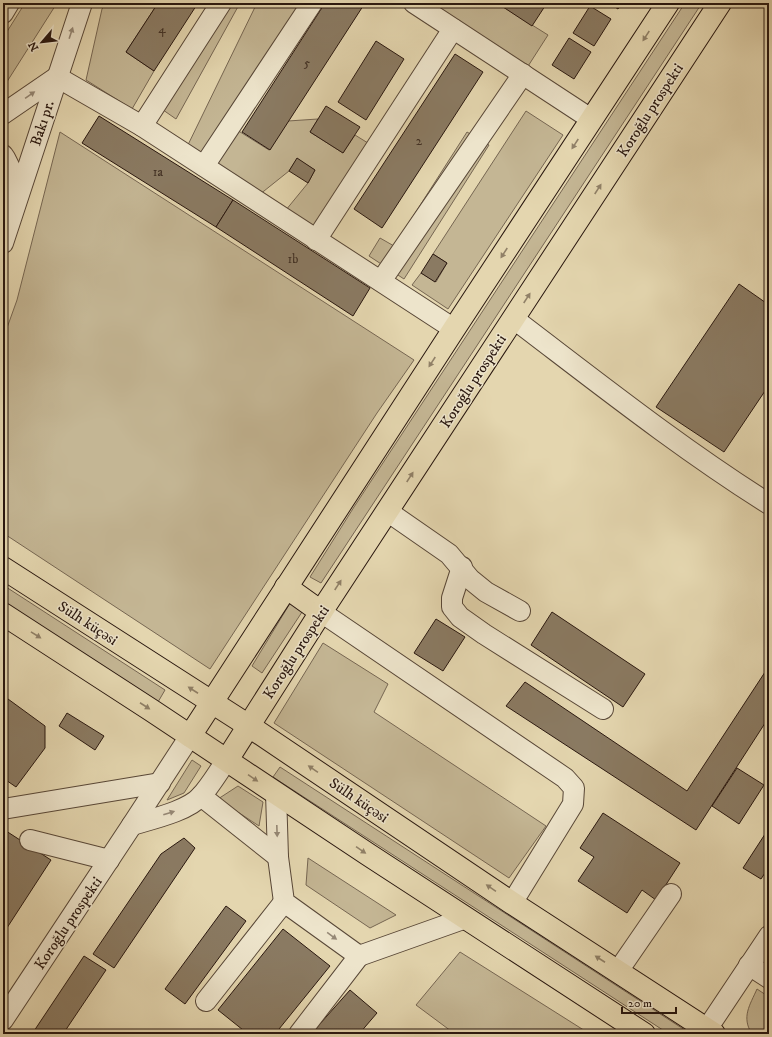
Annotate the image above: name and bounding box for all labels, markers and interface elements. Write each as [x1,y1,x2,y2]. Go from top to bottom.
house number: 4 [158,21,166,37]
north arrow [22,22,62,62]
one-way arrow [68,27,74,39]
one-way arrow [643,30,650,41]
text: N [26,39,42,53]
house number: 5 [304,55,311,71]
street label: Koroğlu prospekti [613,60,688,161]
one-way arrow [24,92,36,99]
street label: Bakı pr. [26,98,59,148]
house number: 2 [416,133,423,149]
one-way arrow [571,139,579,149]
house number: 1a [153,164,164,180]
one-way arrow [595,183,602,195]
one-way arrow [500,247,507,259]
house number: 1b [288,251,298,267]
one-way arrow [523,293,531,303]
street label: Koroğlu prospekti [436,331,511,432]
one-way arrow [429,356,436,367]
one-way arrow [406,471,413,483]
one-way arrow [335,580,342,591]
street label: Sülh küçəsi [54,597,121,650]
street label: Koroğlu prospekti [259,602,334,703]
one-way arrow [31,631,41,639]
one-way arrow [188,686,198,694]
one-way arrow [139,702,151,709]
one-way arrow [308,765,318,773]
one-way arrow [247,774,259,781]
street label: Sülh küçəsi [326,774,392,827]
one-way arrow [164,810,176,816]
one-way arrow [274,825,280,838]
one-way arrow [356,846,367,854]
street label: Koroğlu prospekti [30,873,107,973]
one-way arrow [485,885,496,892]
one-way arrow [327,932,338,940]
one-way arrow [594,956,605,963]
scale bar [622,989,676,1015]
text: 20 m [628,996,652,1011]

